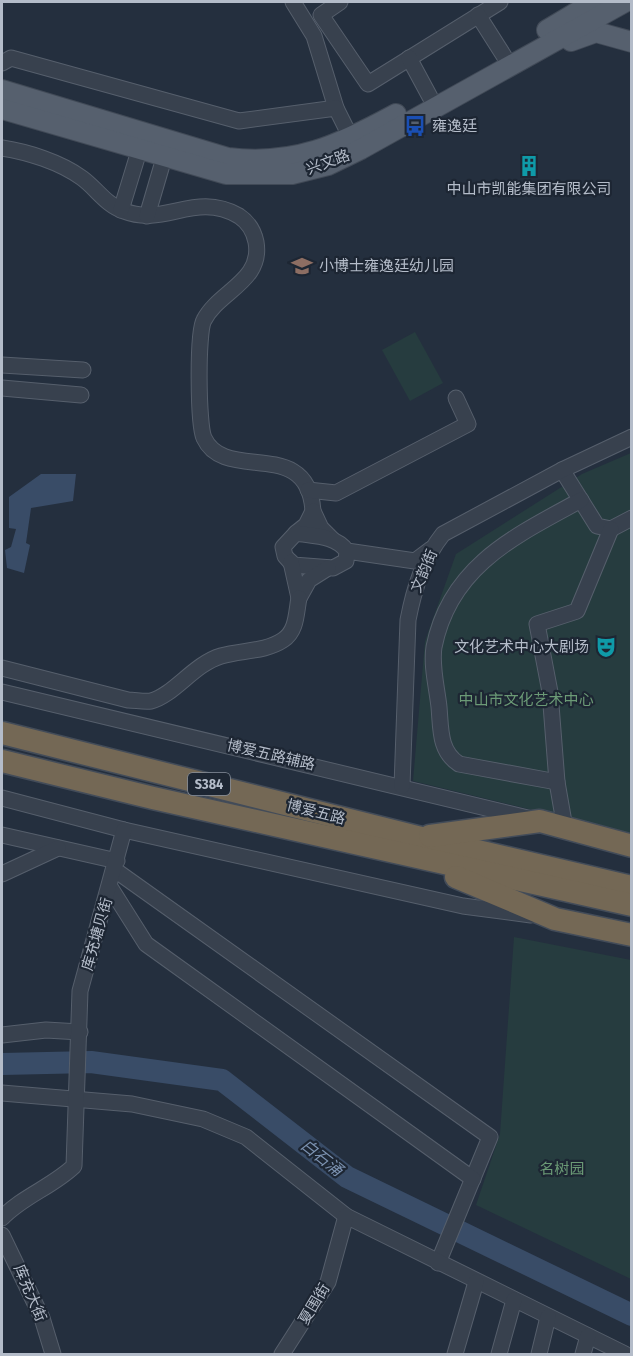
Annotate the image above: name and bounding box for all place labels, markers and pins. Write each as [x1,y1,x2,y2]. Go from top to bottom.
bus stop icon: 雍逸廷 [403,114,427,138]
place label: 雍逸廷 [432,117,477,135]
building icon: 中山市凯能集团有限公司 [517,154,541,178]
place label: 中山市凯能集团有限公司 [446,180,612,198]
school or university icon: 小博士雍逸廷幼儿园 [290,254,314,278]
place label: 小博士雍逸廷幼儿园 [319,257,454,275]
theatre icon: 文化艺术中心大剧场 [594,635,618,659]
place label: 文化艺术中心大剧场 [454,638,589,656]

